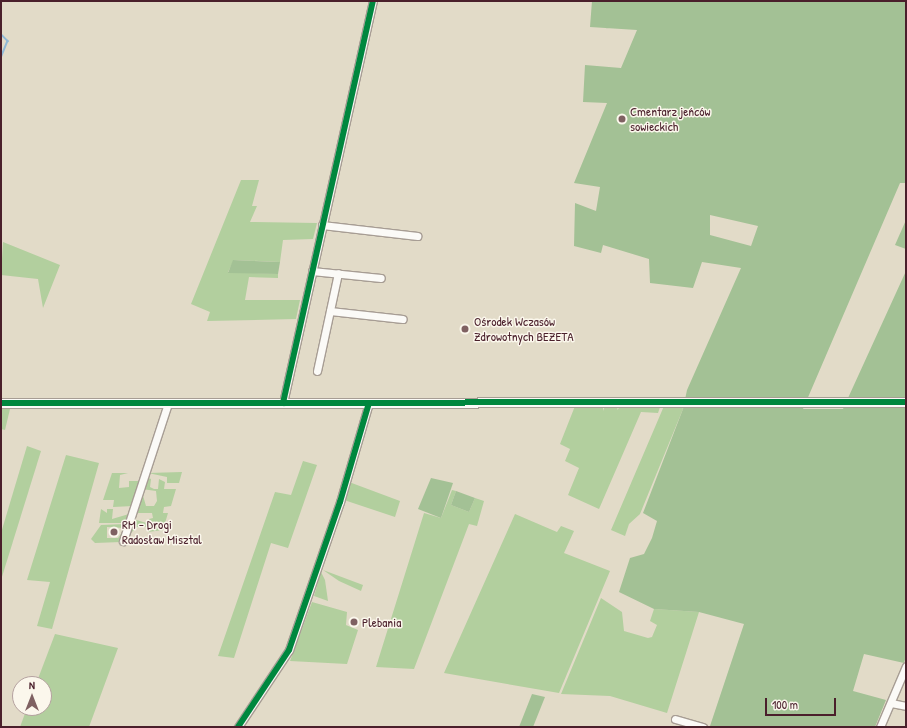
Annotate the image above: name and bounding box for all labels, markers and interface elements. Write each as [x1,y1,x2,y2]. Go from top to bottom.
place label: Cmentarz jeńców sowieckich [630,104,711,135]
marker: Cmentarz jeńców sowieckich [617,114,627,124]
place label: Ośrodek Wczasów Zdrowotnych BEZETA [474,314,574,345]
marker: Ośrodek Wczasów Zdrowotnych BEZETA [459,323,471,335]
place label: RM - Drogi Radosław Misztal [122,517,202,548]
marker: RM - Drogi Radosław Misztal [109,527,119,537]
place label: Plebania [362,614,401,630]
marker: Plebania [349,617,359,627]
north arrow [12,676,52,716]
text: N [29,678,35,692]
scale bar [767,690,838,716]
text: 100 m [772,696,798,713]

